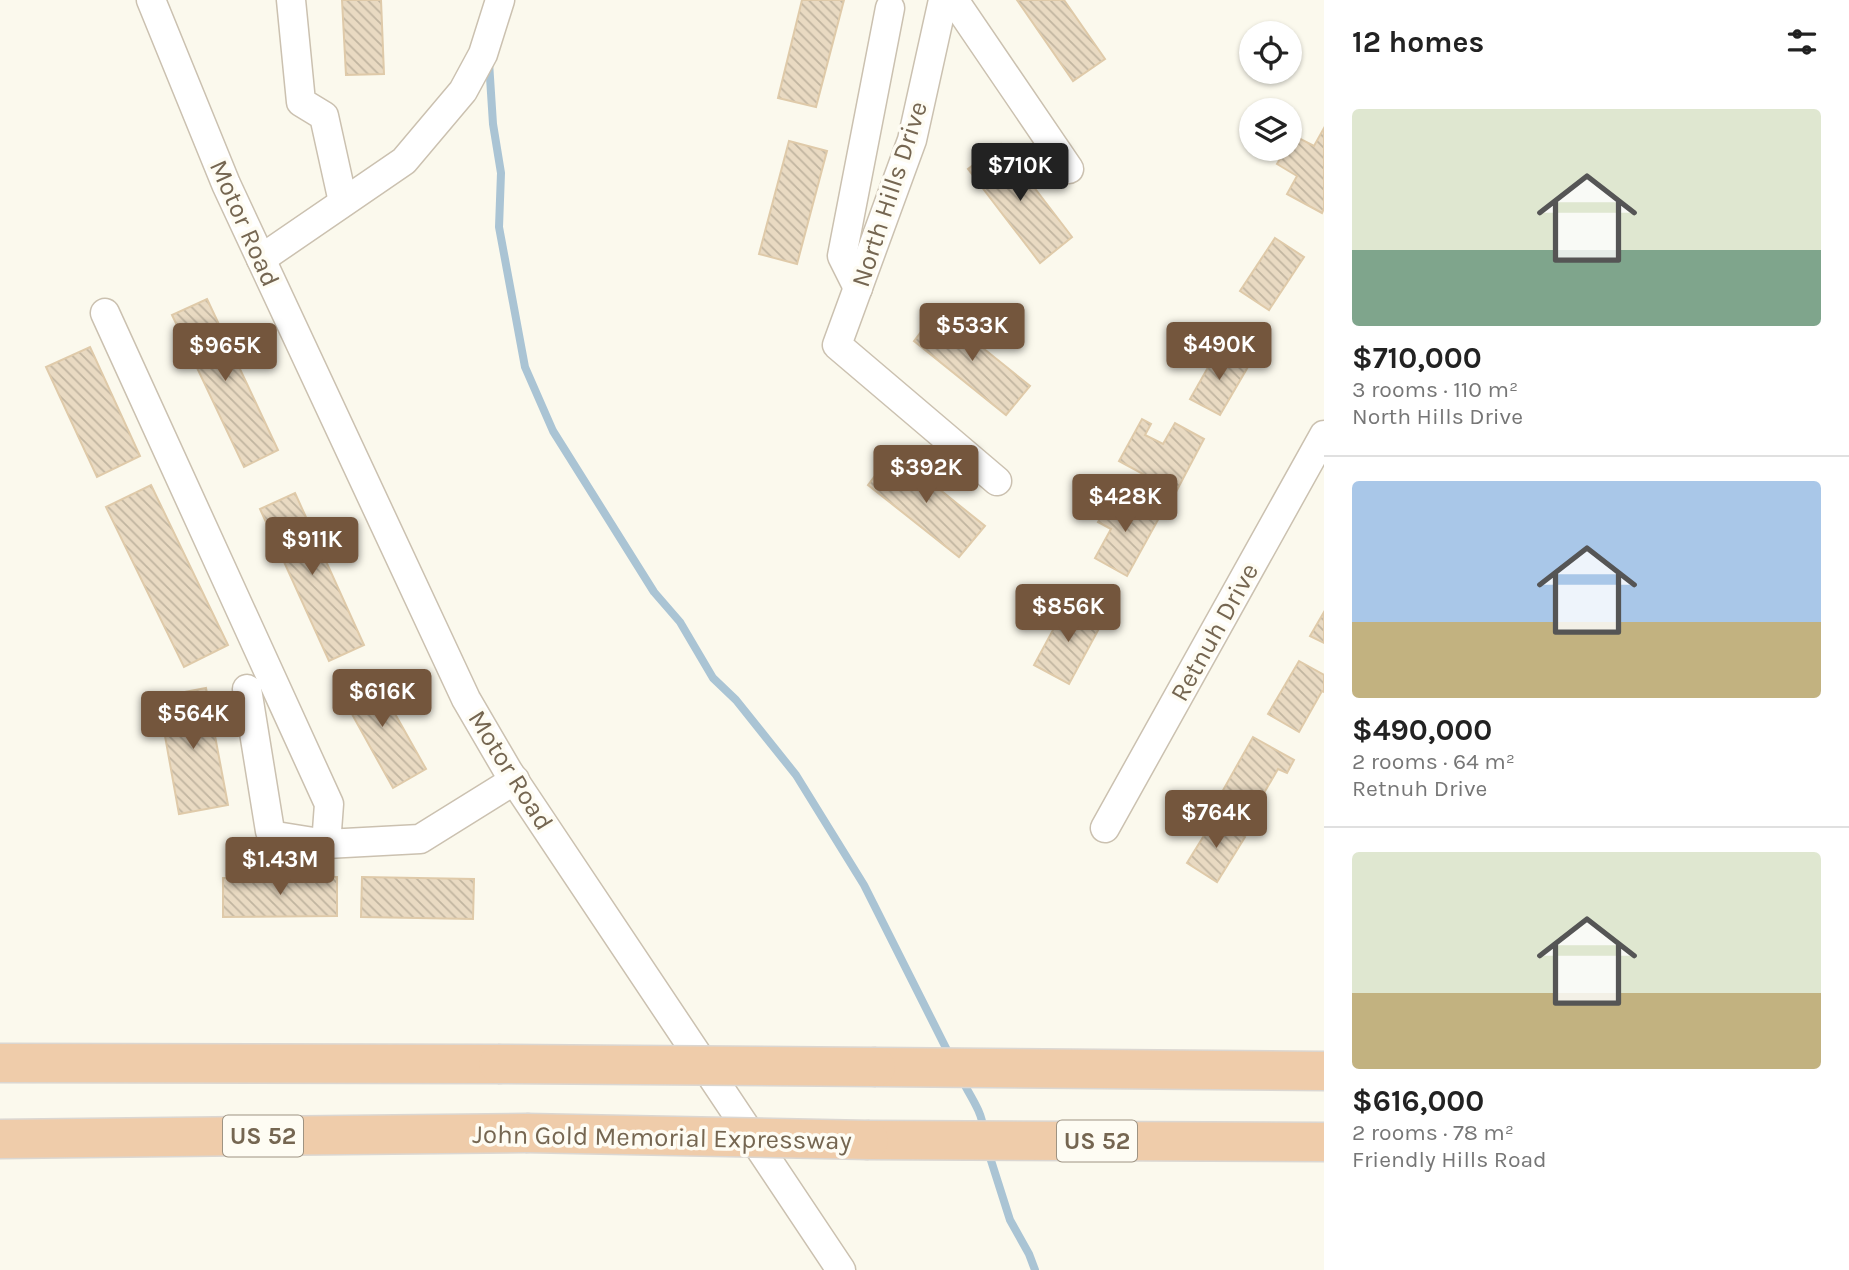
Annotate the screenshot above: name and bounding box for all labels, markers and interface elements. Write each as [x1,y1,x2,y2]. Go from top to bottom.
map controls [1239,21,1302,161]
button: locate [1239,21,1302,84]
icon: filters [1783,23,1821,61]
text: 12 homes [1352,24,1484,60]
street label: North Hills Drive [845,97,934,291]
button: layers [1239,98,1302,161]
pin: $710K [971,144,1069,203]
text: $710K [987,152,1053,179]
street label: Motor Road [203,155,286,291]
icon: home [1524,155,1650,281]
pin: $533K [923,304,1021,363]
text: $533K [936,312,1008,339]
pin: $490K [1170,322,1268,382]
pin: $965K [176,324,274,383]
text: $490K [1182,331,1256,358]
text: $965K [189,332,261,359]
text: $710,000 [1352,340,1482,376]
text: 3 rooms · 110 m² [1352,376,1518,403]
text: North Hills Drive [1352,403,1523,430]
pin: $392K [877,446,975,505]
text: $392K [889,454,963,481]
pin: $428K [1076,475,1174,534]
text: $428K [1088,483,1162,510]
pin: $911K [263,518,361,577]
text: $911K [281,526,343,553]
icon: home [1524,527,1650,653]
street label: Retnuh Drive [1164,558,1265,707]
pin: $856K [1019,584,1117,644]
text: $856K [1031,593,1105,620]
pin: $616K [333,670,431,729]
text: $616K [348,678,416,705]
pin: $564K [144,692,242,751]
text: $564K [157,700,229,727]
street label: Motor Road [461,705,560,836]
text: $490,000 [1352,712,1492,748]
text: 2 rooms · 64 m² [1352,748,1515,775]
text: Retnuh Drive [1352,775,1487,802]
pin: $764K [1167,790,1265,850]
text: $764K [1181,799,1251,826]
pin: $1.43M [223,838,337,897]
text: $1.43M [241,846,319,873]
icon: home [1524,898,1650,1024]
text: $616,000 [1352,1083,1484,1119]
road number: US 52 [223,1116,303,1156]
street label: John Gold Memorial Expressway [472,1119,852,1156]
text: 2 rooms · 78 m² [1352,1119,1514,1146]
road number: US 52 [1057,1120,1137,1162]
text: Friendly Hills Road [1352,1146,1547,1173]

